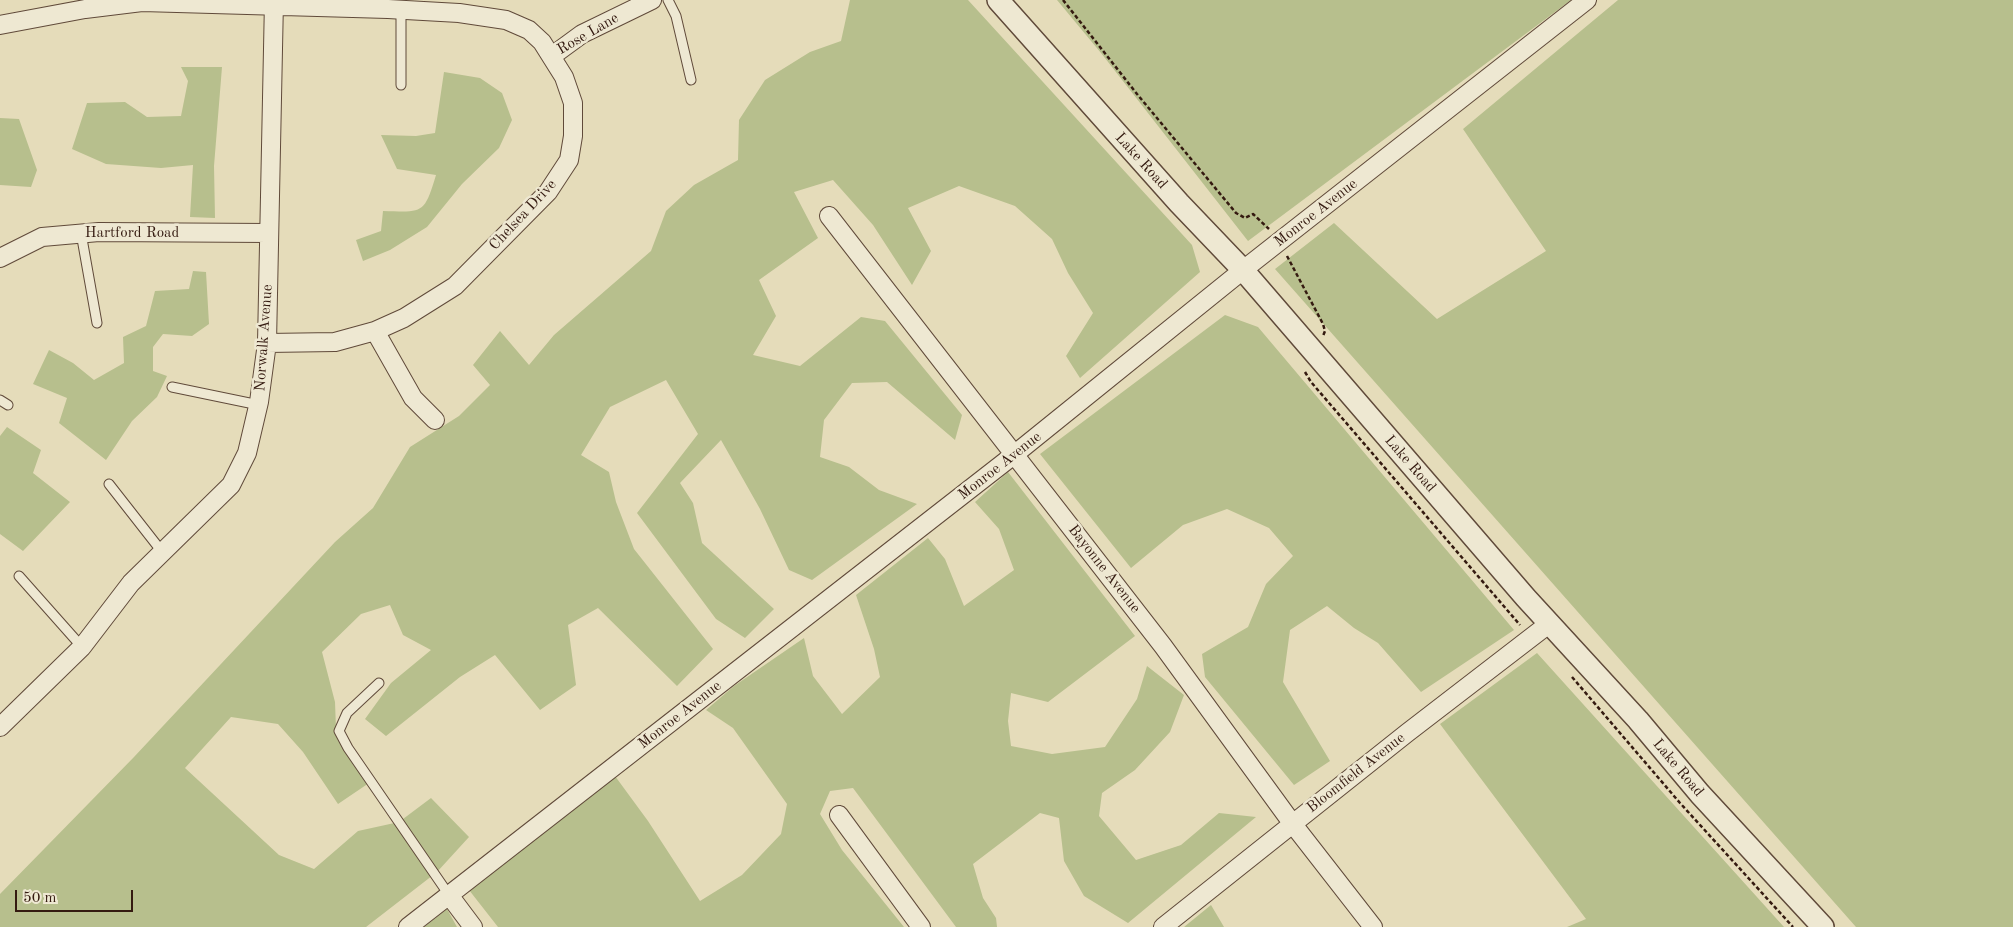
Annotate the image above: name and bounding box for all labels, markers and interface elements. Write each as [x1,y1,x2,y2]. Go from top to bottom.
street label: Rose Lane [554,9,622,59]
street label: Lake Road [1111,129,1171,193]
street label: Monroe Avenue [1271,175,1361,251]
street label: Chelsea Drive [486,176,560,254]
street label: Hartford Road [85,224,179,242]
street label: Norwalk Avenue [251,284,277,392]
street label: Monroe Avenue [955,428,1045,504]
street label: Lake Road [1380,432,1440,496]
street label: Bayonne Avenue [1064,521,1144,617]
street label: Monroe Avenue [635,677,725,753]
street label: Bloomfield Avenue [1303,729,1409,817]
street label: Lake Road [1649,735,1707,801]
scale bar [18,880,135,912]
text: 50 m [23,891,57,906]

